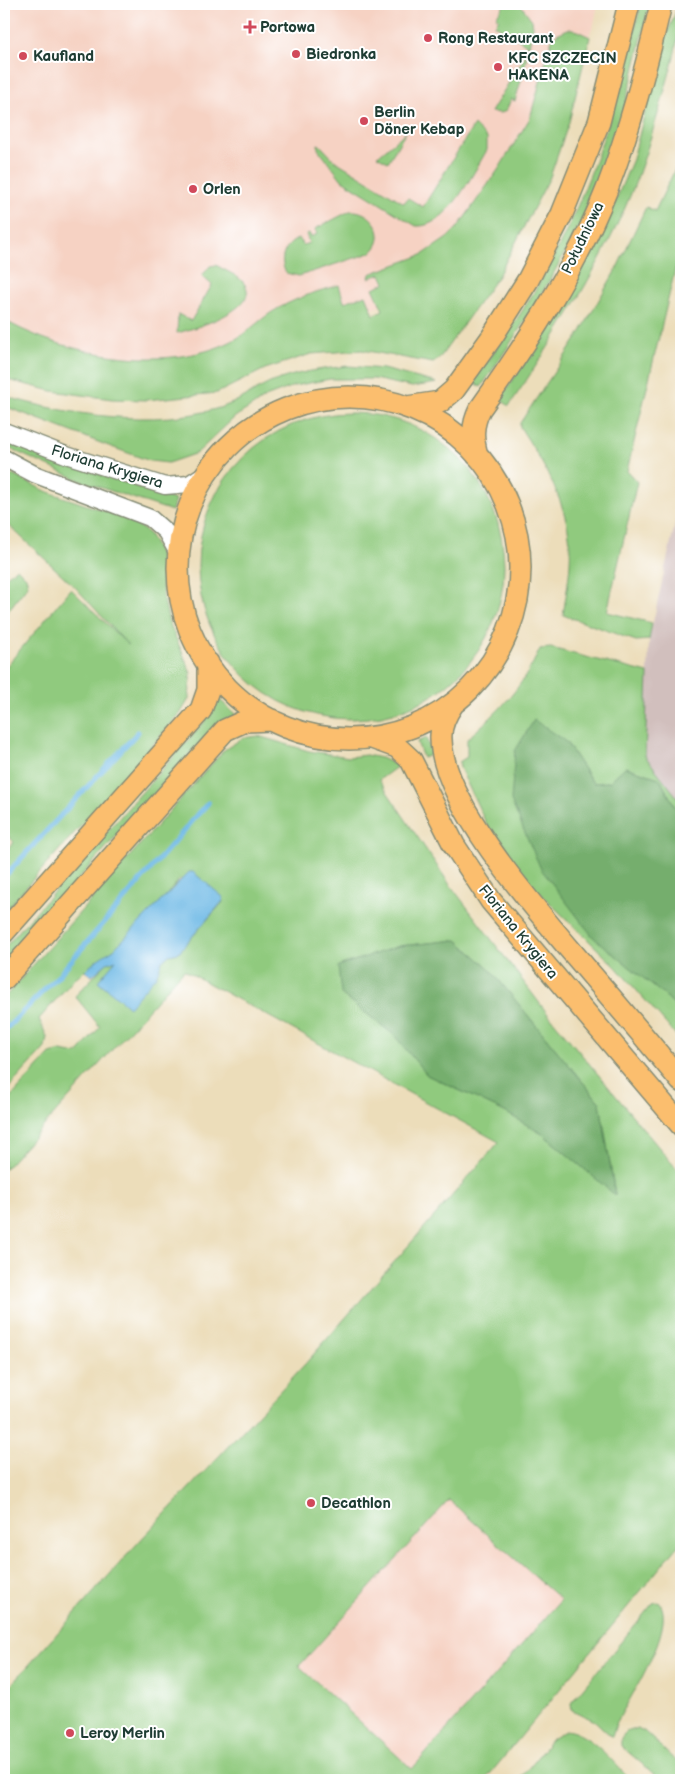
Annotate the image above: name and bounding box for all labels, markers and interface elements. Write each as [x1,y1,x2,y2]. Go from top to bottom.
place label: Portowa [260,18,315,37]
marker: Portowa [244,21,256,33]
place label: Rong Restaurant [438,29,553,48]
marker: Rong Restaurant [422,32,434,44]
place label: Biedronka [306,45,376,64]
place label: Kaufland [33,47,94,66]
marker: Biedronka [290,48,302,60]
place label: KFC SZCZECIN HAKENA [508,49,617,85]
marker: Kaufland [17,50,29,62]
marker: KFC SZCZECIN HAKENA [492,61,504,73]
place label: Berlin Döner Kebap [374,103,465,139]
marker: Berlin Döner Kebap [358,115,370,127]
place label: Orlen [203,180,241,199]
marker: Orlen [187,183,199,195]
street label: Południowa [557,199,609,277]
street label: Floriana Krygiera [49,441,165,493]
street label: Floriana Krygiera [474,881,562,983]
place label: Decathlon [321,1494,391,1513]
marker: Decathlon [305,1497,317,1509]
place label: Leroy Merlin [80,1724,165,1743]
marker: Leroy Merlin [64,1727,76,1739]

